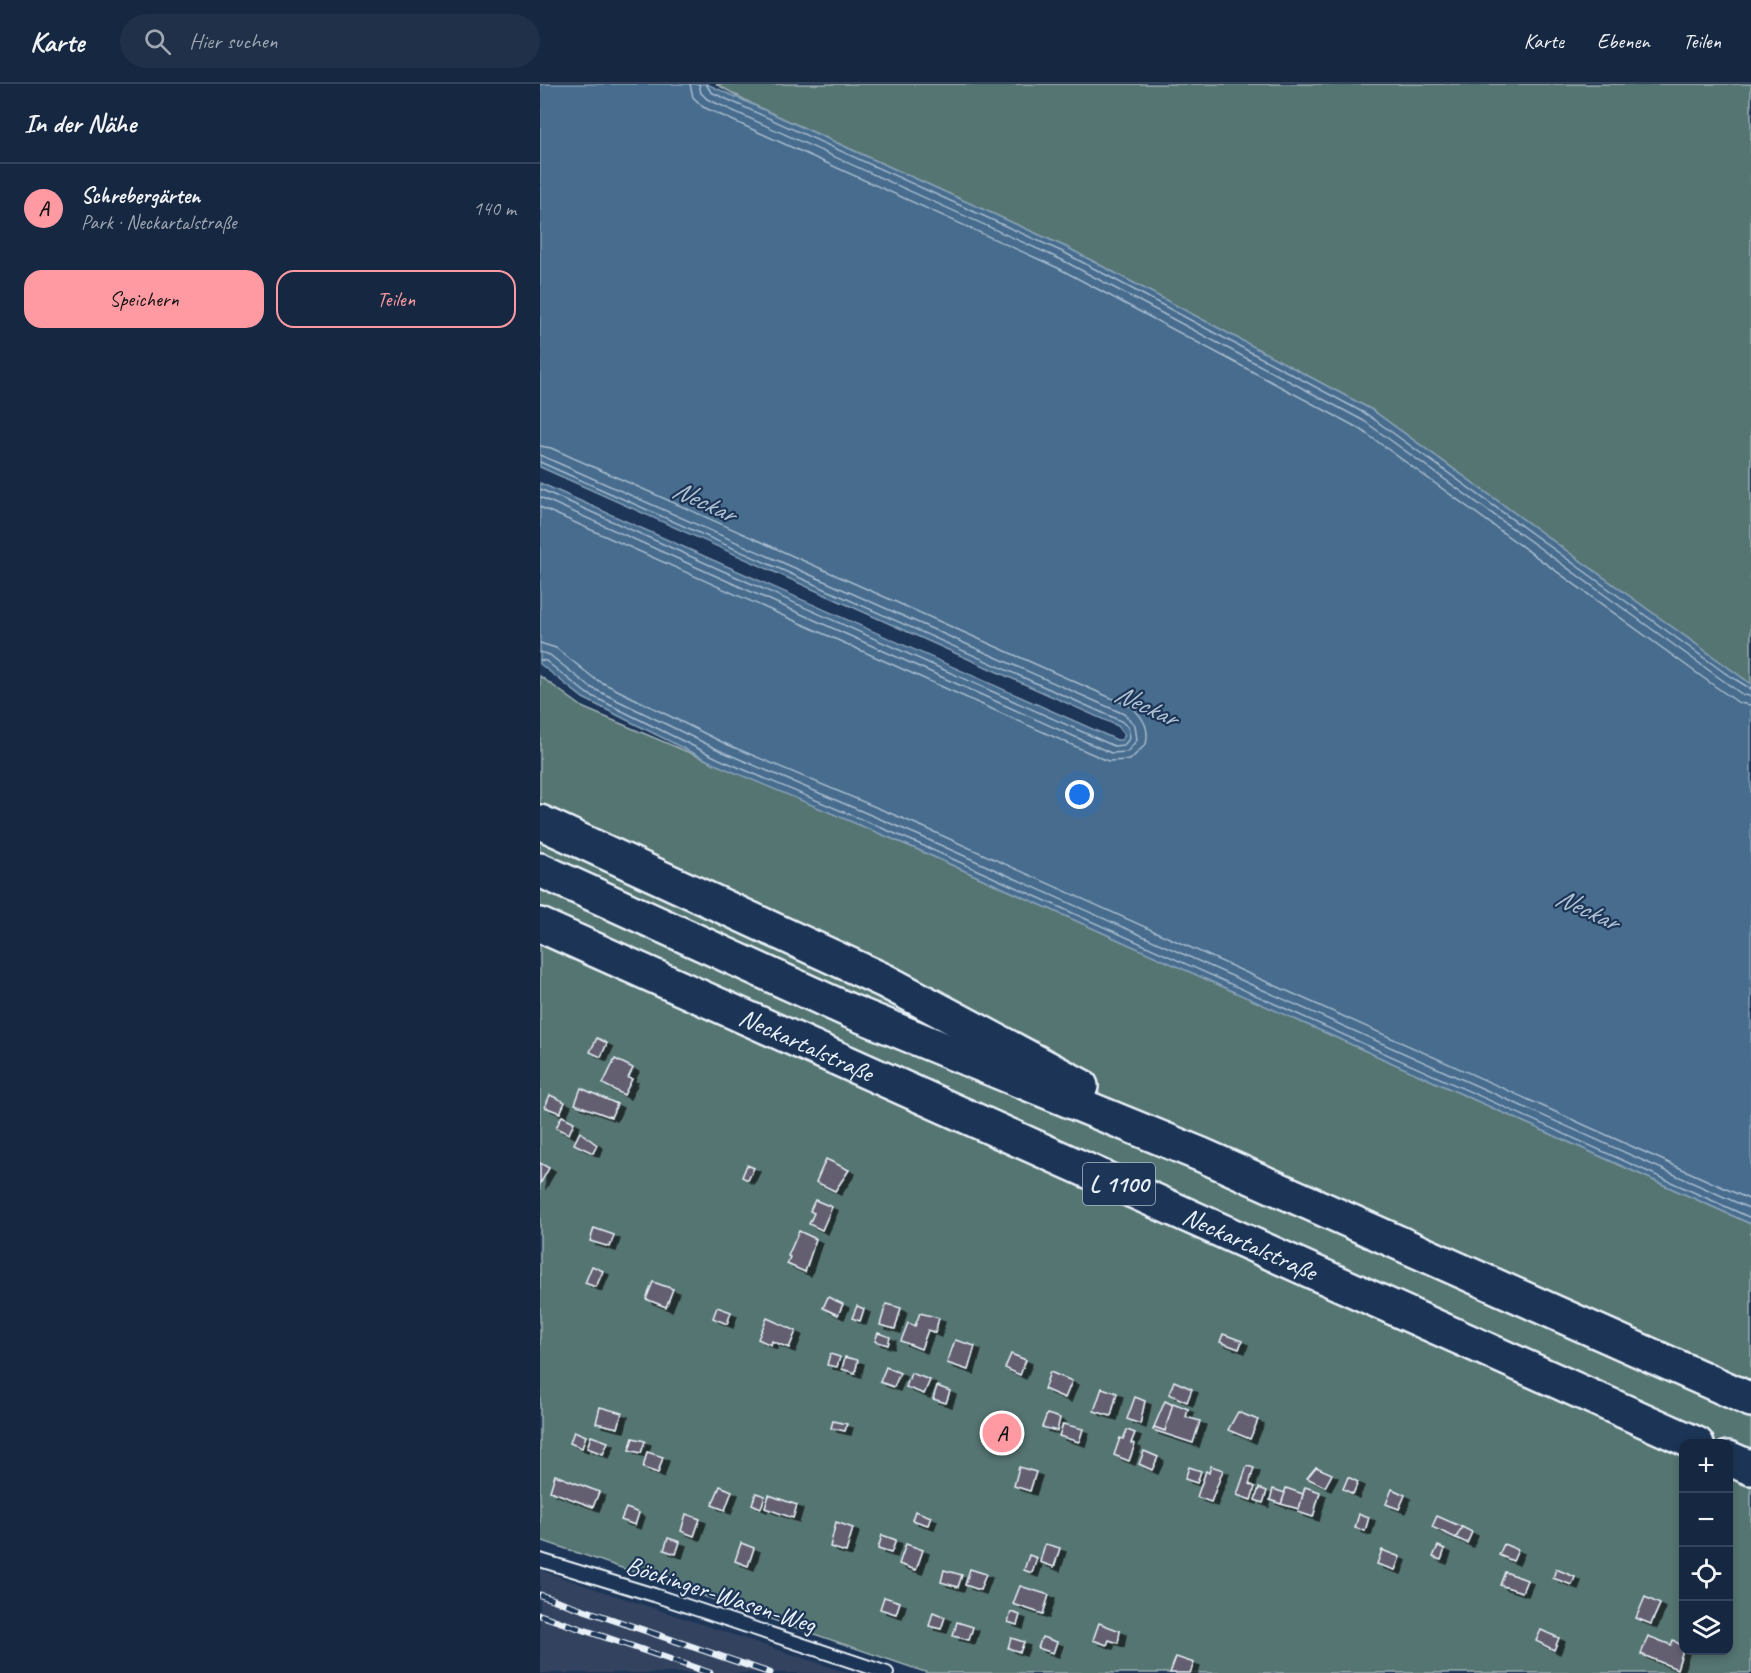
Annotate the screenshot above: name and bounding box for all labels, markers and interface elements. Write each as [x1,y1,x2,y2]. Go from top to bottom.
search box [120,14,540,68]
text: Karte [30,24,84,59]
icon: search [141,25,174,58]
text: Hier suchen [189,27,278,55]
text: Karte [1524,28,1564,54]
text: Ebenen [1597,28,1650,54]
text: Teilen [1683,28,1721,54]
text: In der Nähe [24,107,136,140]
text: Schrebergärten [81,182,200,210]
text: A [38,196,49,221]
text: 140 m [473,196,516,221]
text: Park · Neckartalstraße [81,210,236,235]
button: Speichern [24,270,264,328]
button: Teilen [276,270,516,328]
water label: Neckar [667,472,745,532]
water label: Neckar [1109,676,1187,736]
your location [1065,780,1094,809]
water label: Neckar [1550,880,1628,940]
street label: Neckartalstraße [734,1001,881,1090]
road number: L 1100 [1083,1163,1155,1205]
street label: Neckartalstraße [1177,1199,1324,1289]
pin: A [982,1410,1022,1456]
map controls [1679,1439,1733,1655]
button: + [1679,1439,1733,1493]
button: − [1679,1493,1733,1547]
button: locate [1679,1547,1733,1601]
street label: Böckinger-Wasen-Weg [622,1548,822,1641]
button: layers [1679,1601,1733,1655]

